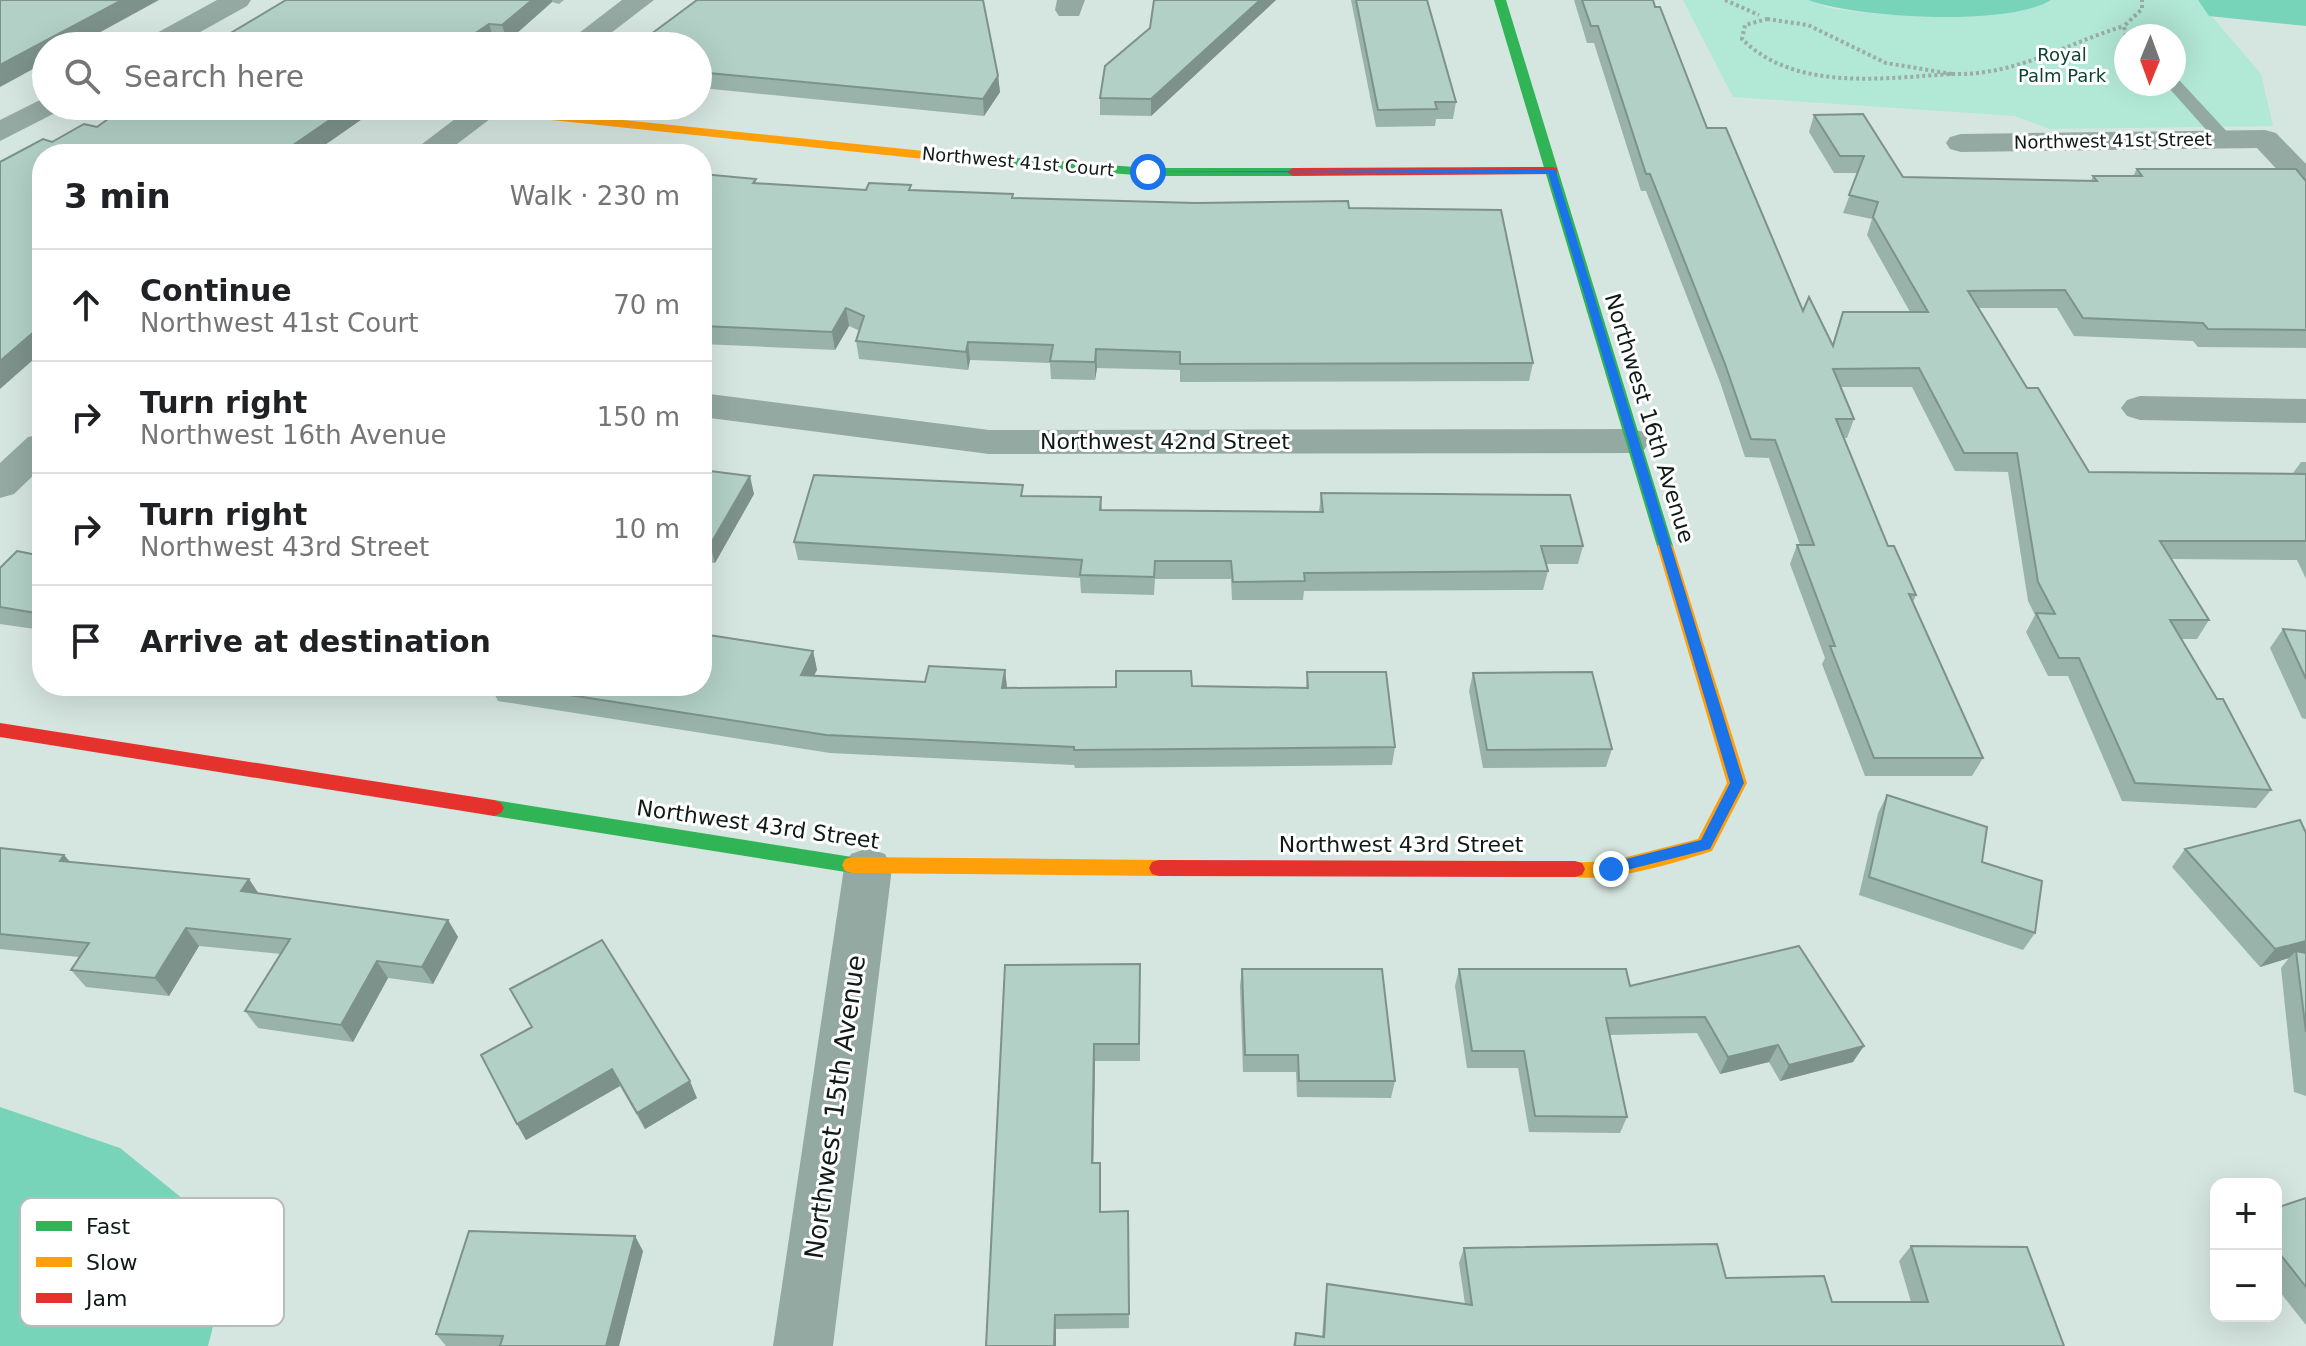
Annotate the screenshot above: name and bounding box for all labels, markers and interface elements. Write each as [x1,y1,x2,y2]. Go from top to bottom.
north arrow [2114,24,2186,96]
search box [32,32,712,120]
park label: Royal Palm Park [2018,44,2107,86]
icon: search [60,54,104,98]
text: Search here [124,59,304,94]
street label: Northwest 41st Street [2014,128,2212,153]
street label: Northwest 41st Court [921,143,1115,180]
route start [1130,154,1166,190]
text: 3 min [64,176,171,216]
text: Walk · 230 m [510,181,680,211]
text: Continue [140,273,292,308]
icon: ahead [64,283,108,327]
text: 70 m [613,290,680,320]
street label: Northwest 16th Avenue [1600,290,1699,546]
text: Northwest 41st Court [140,308,419,338]
text: Turn right [140,385,307,420]
icon: right [64,395,108,439]
text: 150 m [597,402,680,432]
text: Northwest 16th Avenue [140,420,447,450]
street label: Northwest 42nd Street [1040,429,1290,454]
text: Turn right [140,497,307,532]
icon: right [64,507,108,551]
text: 10 m [613,514,680,544]
text: Northwest 43rd Street [140,532,429,562]
icon: arrive [64,619,108,663]
text: Arrive at destination [140,624,491,659]
street label: Northwest 43rd Street [635,795,881,854]
street label: Northwest 43rd Street [1279,832,1524,857]
route end [1593,851,1629,887]
street label: Northwest 15th Avenue [799,953,871,1261]
map controls [2210,1178,2282,1322]
button: + [2210,1178,2282,1250]
legend [20,1198,284,1326]
text: Fast [86,1214,131,1239]
text: Slow [86,1250,138,1275]
button: − [2210,1250,2282,1322]
text: Jam [84,1286,127,1311]

